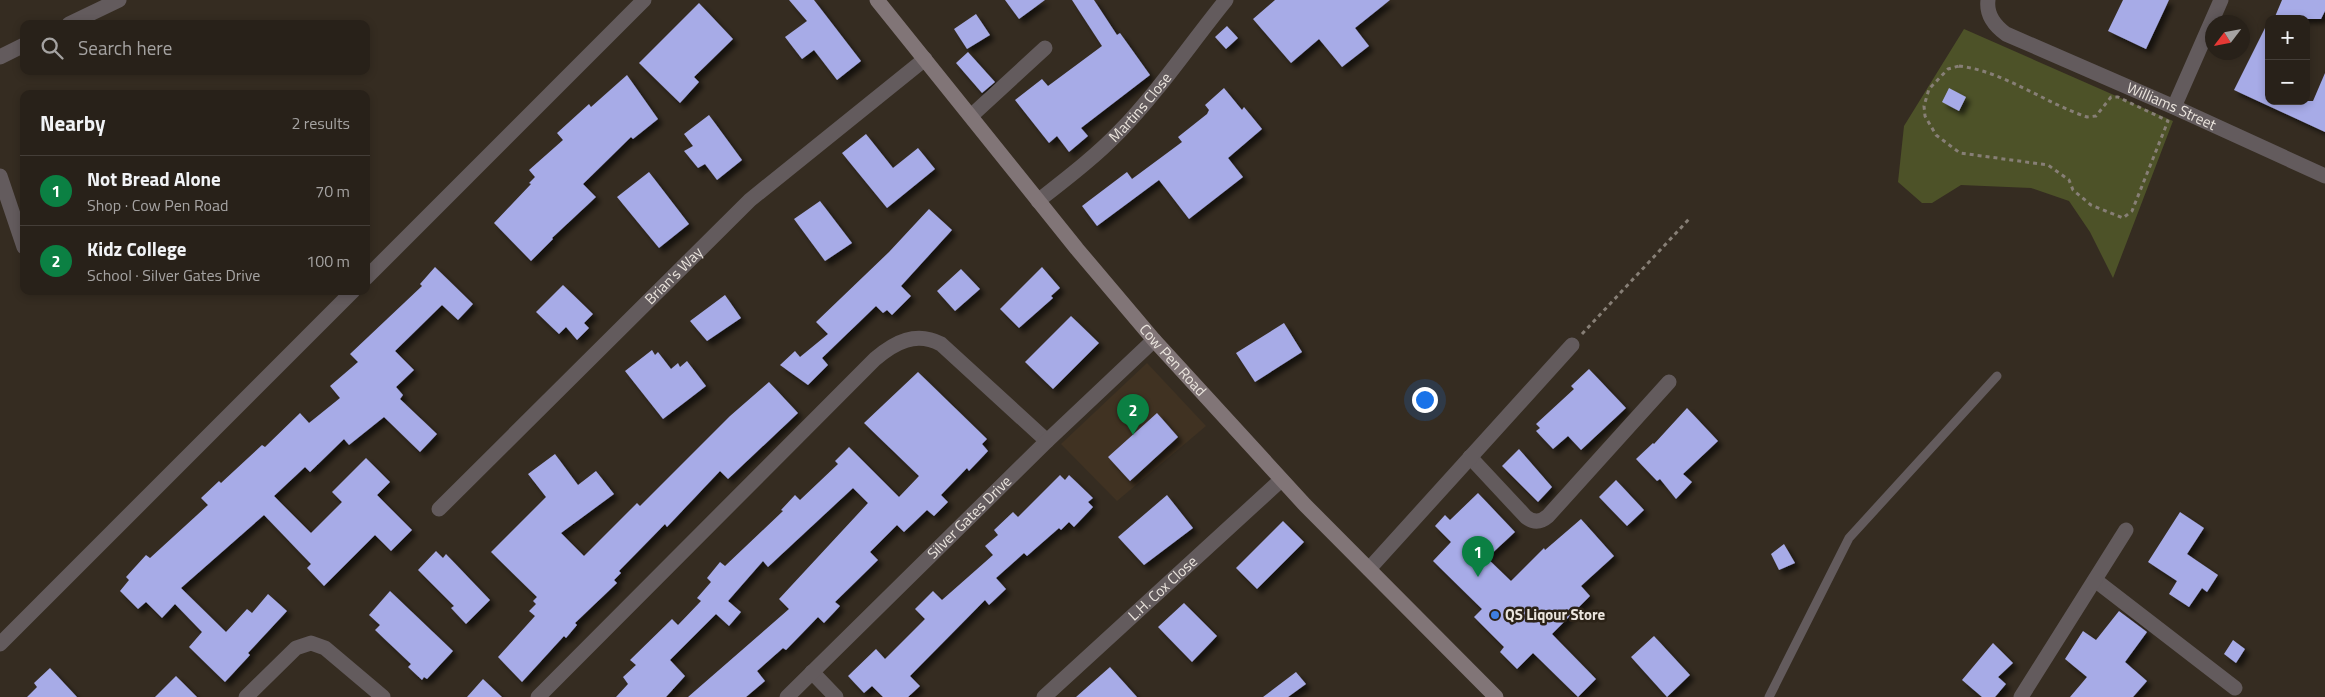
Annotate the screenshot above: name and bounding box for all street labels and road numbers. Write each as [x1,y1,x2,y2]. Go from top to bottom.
street label: Martins Close [1103,67,1177,147]
street label: Williams Street [2123,76,2221,136]
street label: Brian's Way [639,241,708,310]
street label: Cow Pen Road [1134,318,1212,401]
street label: Silver Gates Drive [922,470,1017,564]
street label: L.H. Cox Close [1123,550,1202,626]

